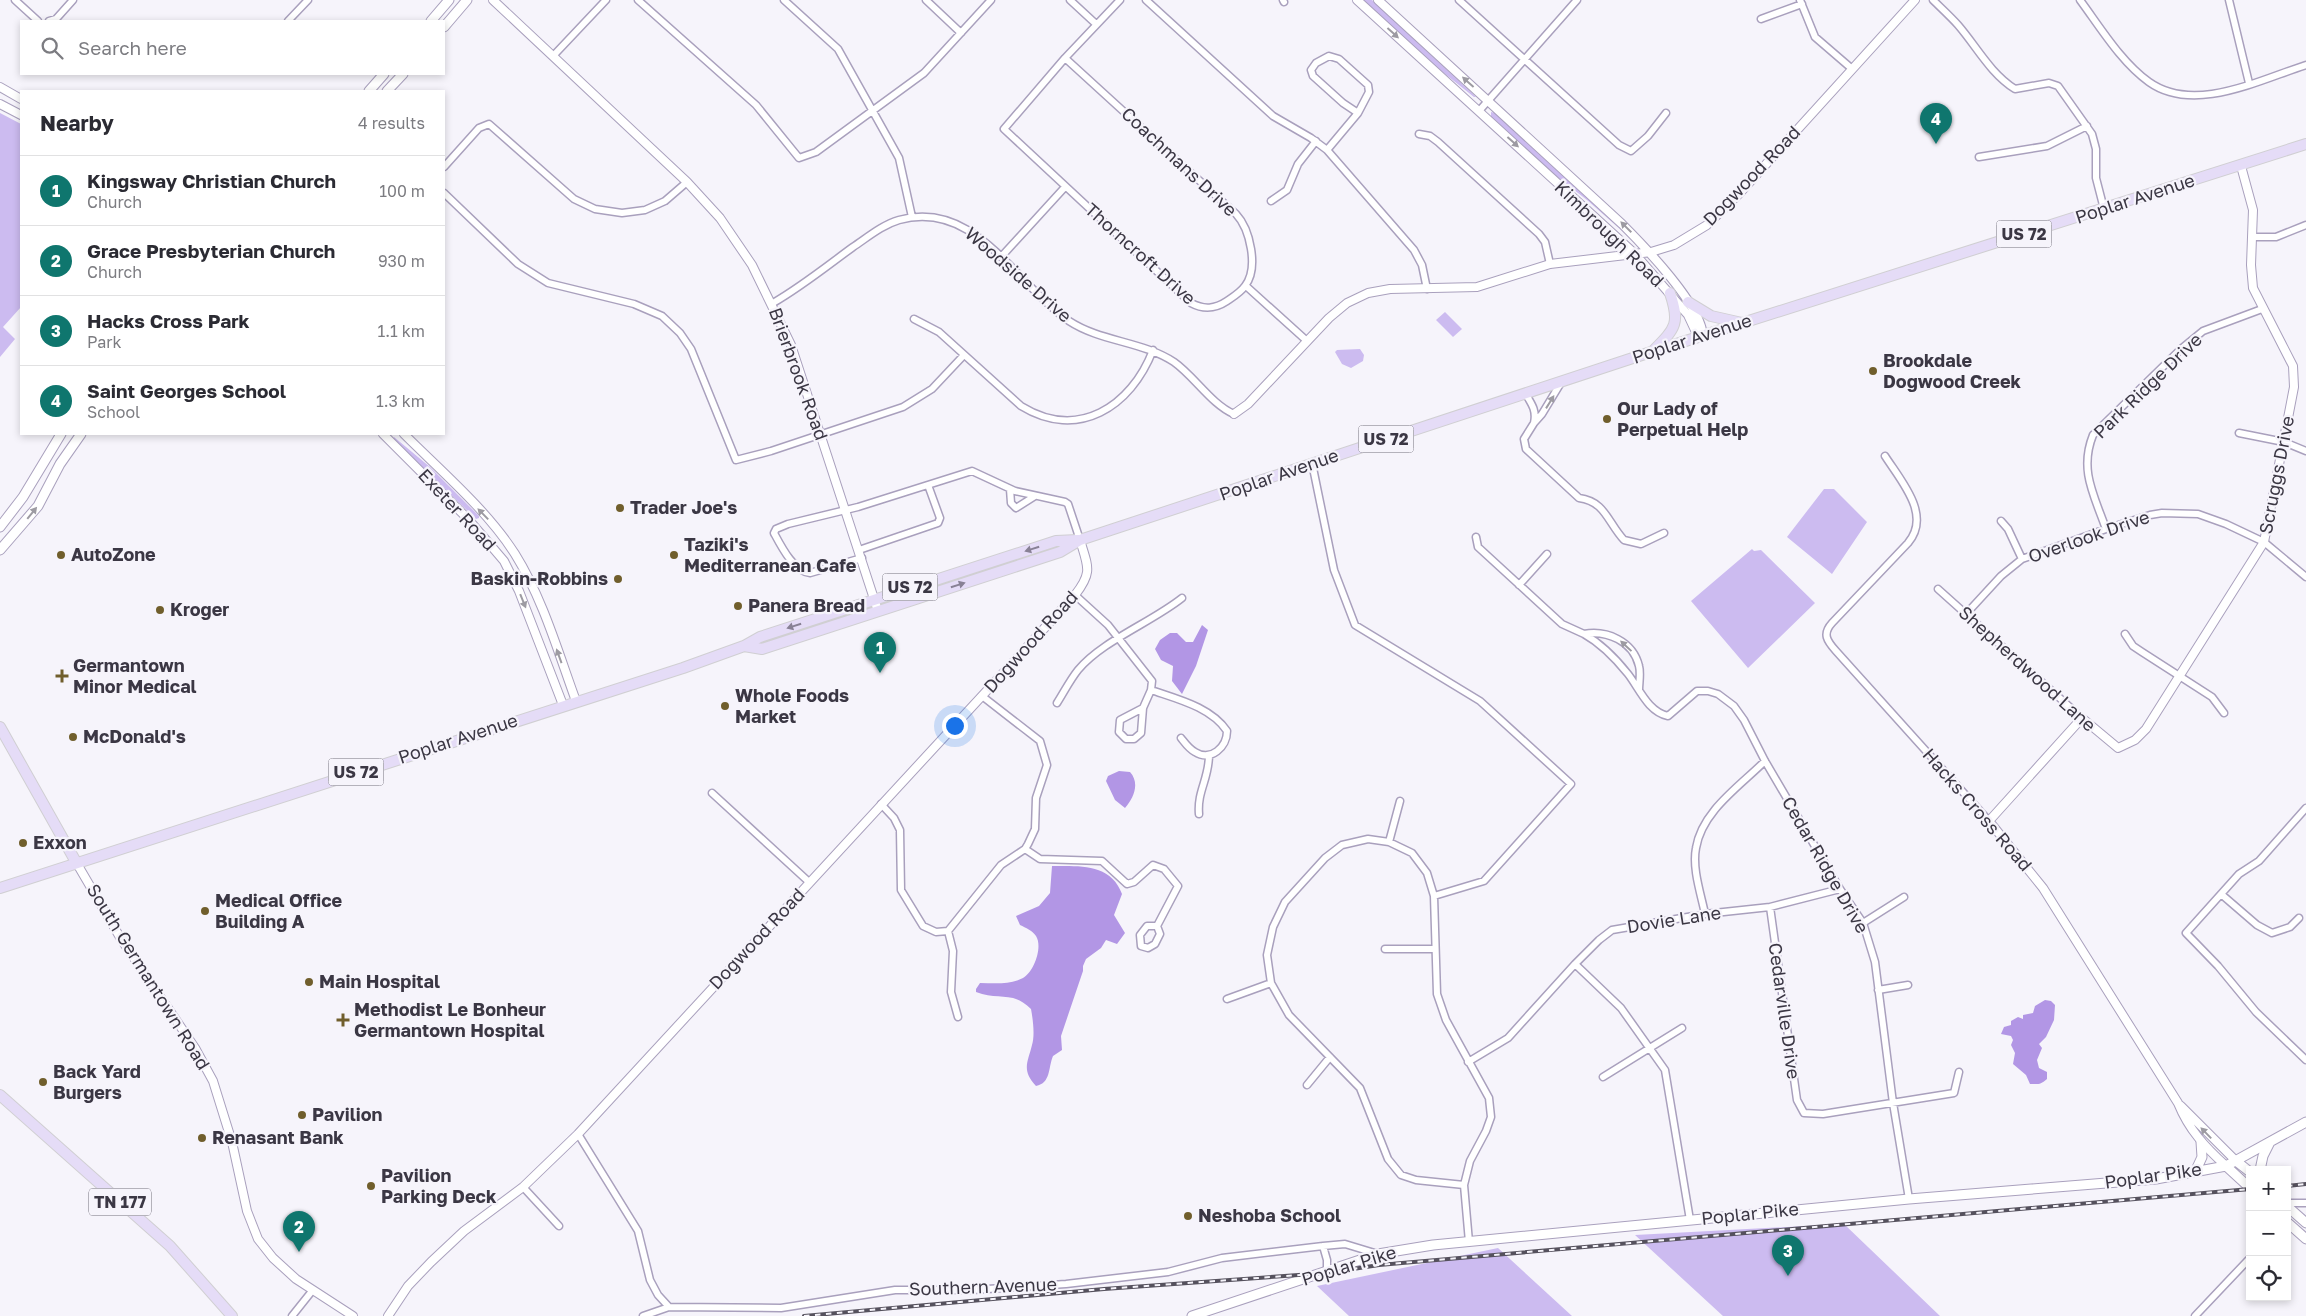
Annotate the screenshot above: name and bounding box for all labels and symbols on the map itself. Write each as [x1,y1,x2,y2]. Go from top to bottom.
one-way arrow [1387,27,1399,39]
one-way arrow [1462,76,1474,88]
street label: Coachmans Drive [1117,102,1242,220]
pin: 4 [1920,103,1952,144]
street label: Dogwood Road [1698,121,1804,230]
one-way arrow [1507,136,1519,148]
street label: Poplar Avenue [2072,168,2197,228]
street label: Kimbrough Road [1550,176,1669,291]
street label: Thorncroft Drive [1081,198,1201,309]
road number: US 72 [1996,220,2052,248]
street label: Woodside Drive [961,222,1077,327]
one-way arrow [1620,222,1632,234]
street label: Brierbrook Road [765,304,833,443]
street label: Poplar Avenue [1629,308,1754,368]
street label: Park Ridge Drive [2089,328,2206,443]
place label: Brookdale Dogwood Creek [1883,349,2022,392]
marker: Brookdale Dogwood Creek [1867,365,1879,377]
one-way arrow [1545,395,1554,408]
place label: Our Lady of Perpetual Help [1617,397,1748,440]
marker: Our Lady of Perpetual Help [1601,413,1613,425]
street label: Scruggs Drive [2254,414,2298,536]
road number: US 72 [1358,426,1414,452]
street label: Poplar Avenue [1216,443,1341,505]
street label: Exeter Road [414,464,501,555]
place label: Trader Joe's [630,496,737,518]
marker: Trader Joe's [614,502,626,514]
street label: Overlook Drive [2025,505,2152,567]
one-way arrow [26,507,37,520]
one-way arrow [477,508,489,520]
place label: Taziki's Mediterranean Cafe [684,533,857,576]
place label: AutoZone [71,543,156,565]
one-way arrow [1024,545,1039,553]
marker: AutoZone [55,549,67,561]
marker: Taziki's Mediterranean Cafe [668,549,680,561]
place label: Baskin-Robbins [471,567,608,589]
marker: Baskin-Robbins [612,573,624,585]
road number: US 72 [882,574,938,600]
one-way arrow [950,581,965,588]
street label: Dogwood Road [979,586,1082,697]
one-way arrow [520,593,527,608]
place label: Panera Bread [748,594,865,616]
place label: Kroger [170,598,229,620]
marker: Panera Bread [732,600,744,612]
street label: Shepherdwood Lane [1954,601,2101,736]
marker: Kroger [154,604,166,616]
one-way arrow [787,623,802,630]
pin: 1 [864,632,896,673]
one-way arrow [1620,640,1632,652]
one-way arrow [555,648,562,663]
place label: Germantown Minor Medical [73,654,197,697]
marker: Germantown Minor Medical [55,669,69,683]
place label: Whole Foods Market [735,684,849,727]
marker: Whole Foods Market [719,700,731,712]
street label: Poplar Avenue [395,708,520,768]
your location [942,713,968,739]
place label: McDonald's [83,725,186,747]
marker: McDonald's [67,731,79,743]
street label: Hacks Cross Road [1918,743,2037,875]
road number: US 72 [328,759,384,786]
street label: Cedar Ridge Drive [1778,792,1874,937]
place label: Exxon [33,831,87,853]
marker: Exxon [17,837,29,849]
street label: South Germantown Road [82,879,215,1074]
street label: Dogwood Road [704,883,809,993]
place label: Medical Office Building A [215,889,343,932]
street label: Dovie Lane [1625,901,1722,937]
marker: Medical Office Building A [199,905,211,917]
street label: Cedarville Drive [1765,941,1805,1080]
place label: Main Hospital [319,970,440,992]
marker: Main Hospital [303,976,315,988]
place label: Methodist Le Bonheur Germantown Hospital [354,998,546,1041]
marker: Methodist Le Bonheur Germantown Hospital [336,1013,350,1027]
place label: Back Yard Burgers [53,1060,141,1103]
marker: Back Yard Burgers [37,1076,49,1088]
place label: Pavilion [312,1103,382,1125]
marker: Pavilion [296,1109,308,1121]
place label: Renasant Bank [212,1126,344,1148]
one-way arrow [2200,1127,2212,1139]
marker: Renasant Bank [196,1132,208,1144]
street label: Poplar Pike [2103,1157,2203,1193]
place label: Pavilion Parking Deck [381,1164,497,1207]
marker: Pavilion Parking Deck [365,1180,377,1192]
road number: TN 177 [89,1188,151,1216]
street label: Poplar Pike [1700,1197,1800,1229]
place label: Neshoba School [1198,1204,1341,1226]
marker: Neshoba School [1182,1210,1194,1222]
pin: 2 [283,1211,315,1252]
pin: 3 [1772,1235,1804,1276]
street label: Poplar Pike [1299,1240,1399,1290]
street label: Southern Avenue [909,1272,1057,1300]

